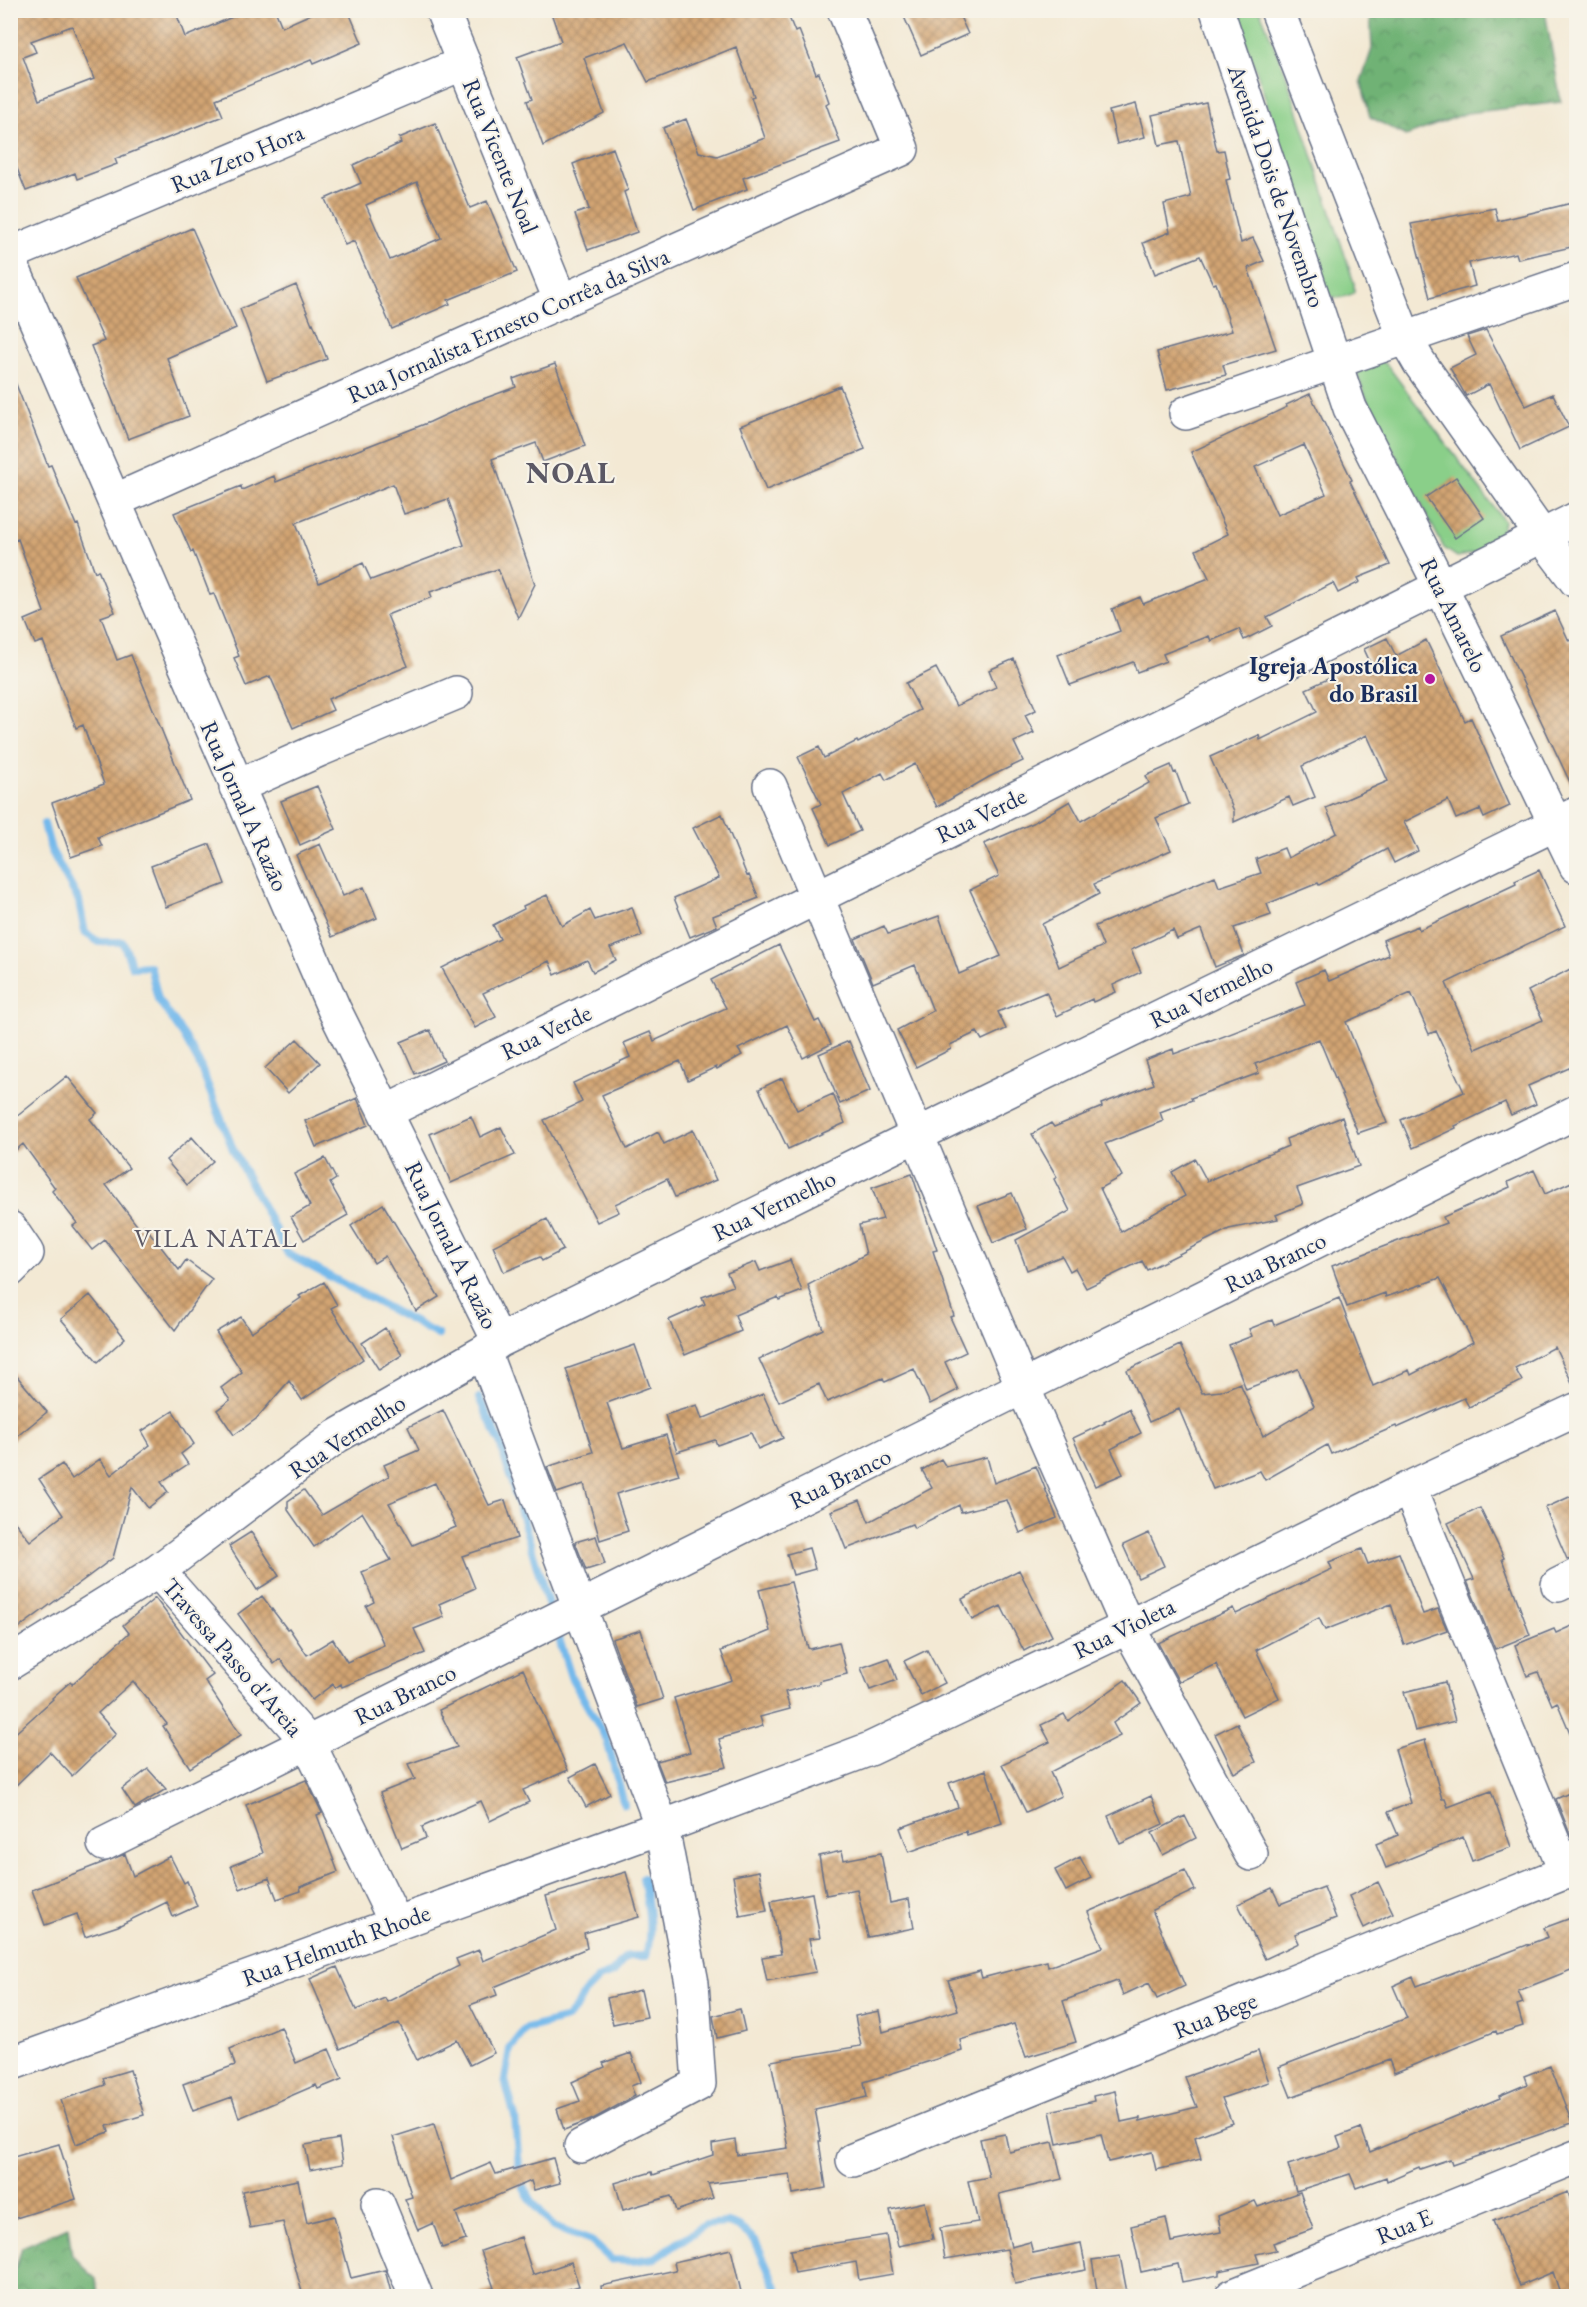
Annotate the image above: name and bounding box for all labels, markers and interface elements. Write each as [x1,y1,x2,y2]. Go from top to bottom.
street label: Avenida Dois de Novembro [1221,60,1333,312]
street label: Rua Vicente Noal [456,74,546,238]
street label: Rua Zero Hora [166,116,309,200]
street label: Rua Jornalista Ernesto Corrêa da Silva [342,240,674,410]
district label: NOAL [526,453,616,492]
street label: Rua Amarelo [1413,552,1495,678]
place label: Igreja Apostólica do Brasil [1249,650,1418,709]
marker: Igreja Apostólica do Brasil [1423,672,1437,686]
street label: Rua Jornal A Razão [194,716,296,896]
street label: Rua Verde [931,780,1031,850]
street label: Rua Vermelho [1144,949,1278,1035]
street label: Rua Verde [496,997,596,1067]
street label: Rua Jornal A Razão [398,1156,506,1334]
street label: Rua Vermelho [707,1162,841,1248]
district label: VILA NATAL [134,1221,298,1255]
street label: Rua Branco [1219,1224,1331,1300]
street label: Rua Vermelho [283,1387,411,1485]
street label: Rua Branco [784,1440,896,1516]
street label: Travessa Passo d'Areia [156,1571,311,1743]
street label: Rua Violeta [1068,1590,1180,1666]
street label: Rua Branco [349,1656,461,1732]
street label: Rua Helmuth Rhode [238,1897,434,1993]
street label: Rua Bege [1169,1984,1261,2046]
street label: Rua E [1371,2201,1437,2251]

